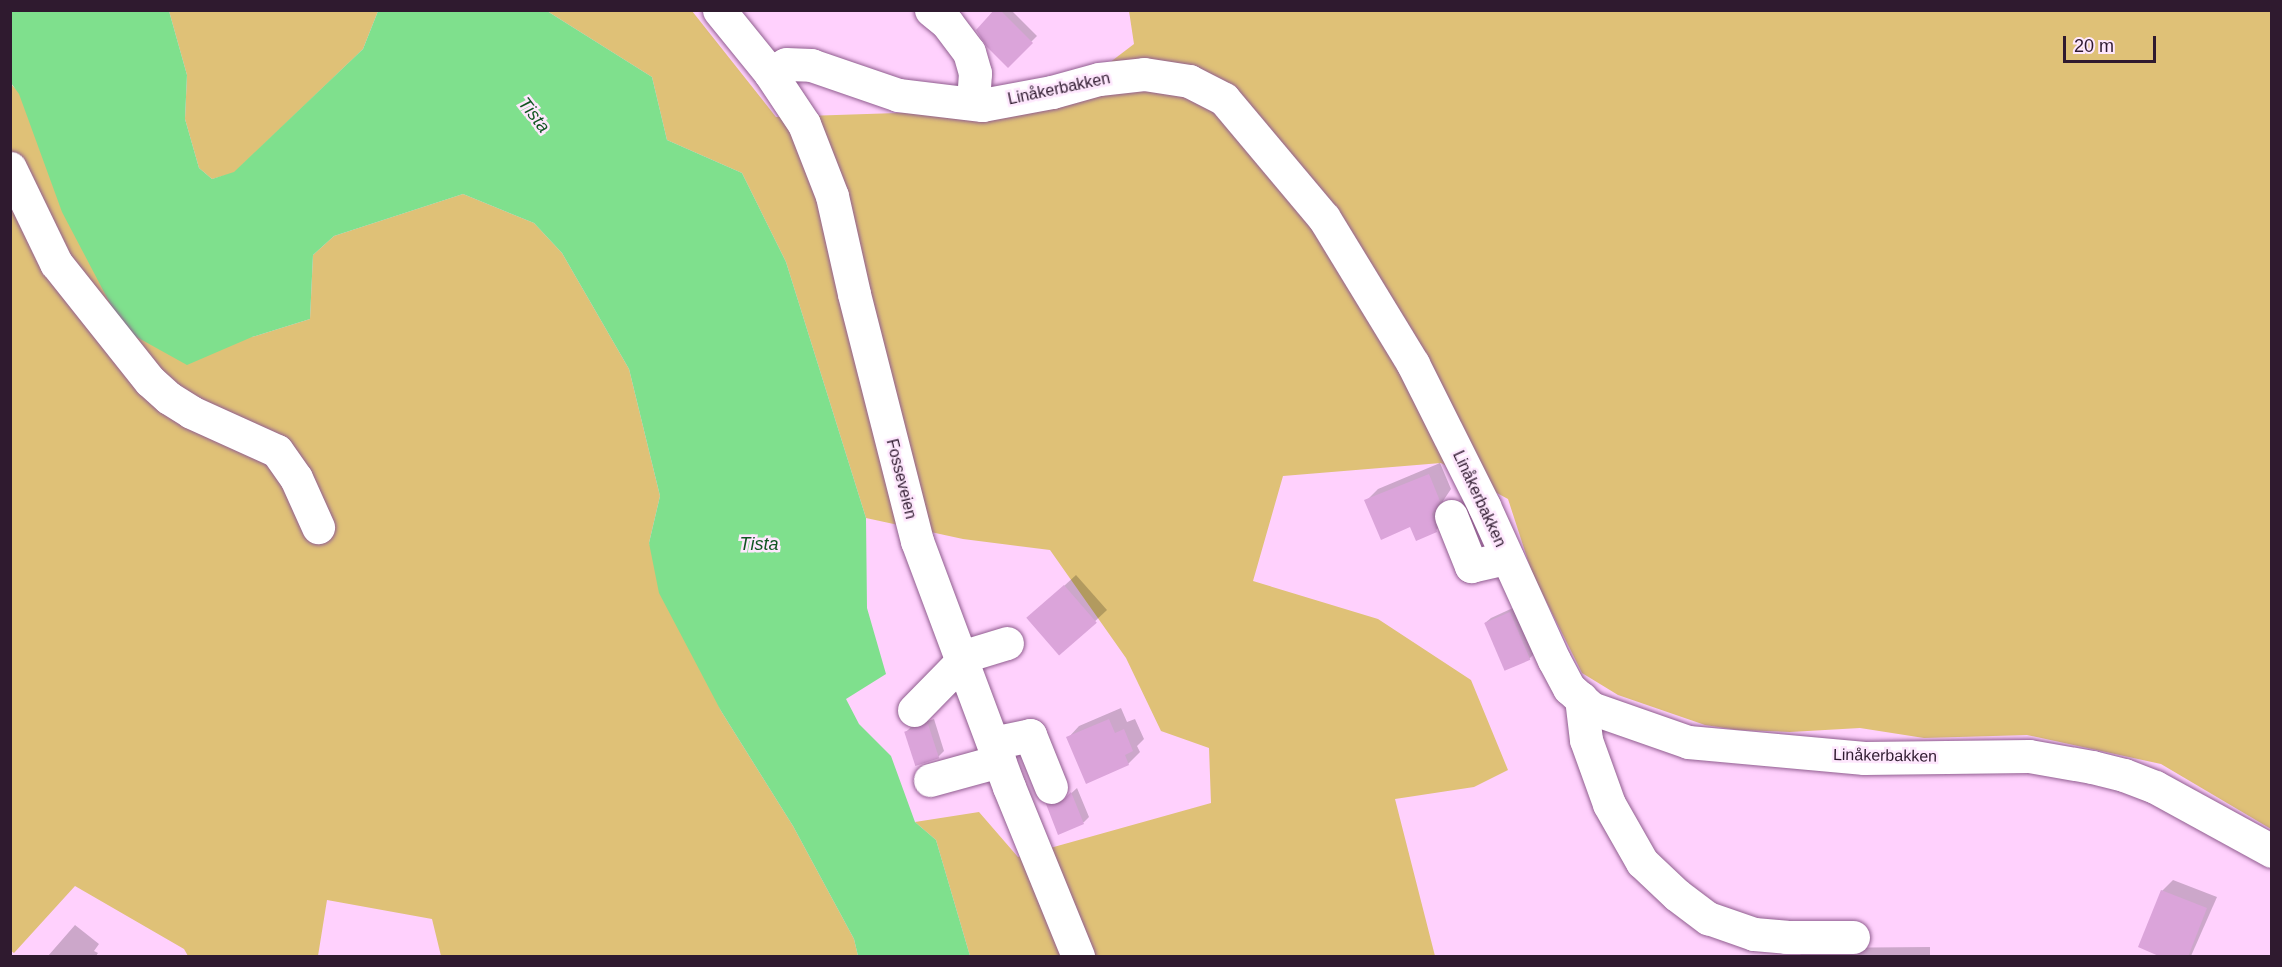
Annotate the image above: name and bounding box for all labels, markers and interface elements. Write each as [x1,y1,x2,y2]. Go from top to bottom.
scale bar [2066,24,2159,62]
text: 20 m [2074,36,2114,56]
street label: Linåkerbakken [1006,69,1112,109]
water label: Tista [514,93,554,137]
street label: Fosseveien [882,437,920,521]
street label: Linåkerbakken [1448,448,1510,550]
water label: Tista [740,533,778,555]
street label: Linåkerbakken [1833,745,1937,767]

